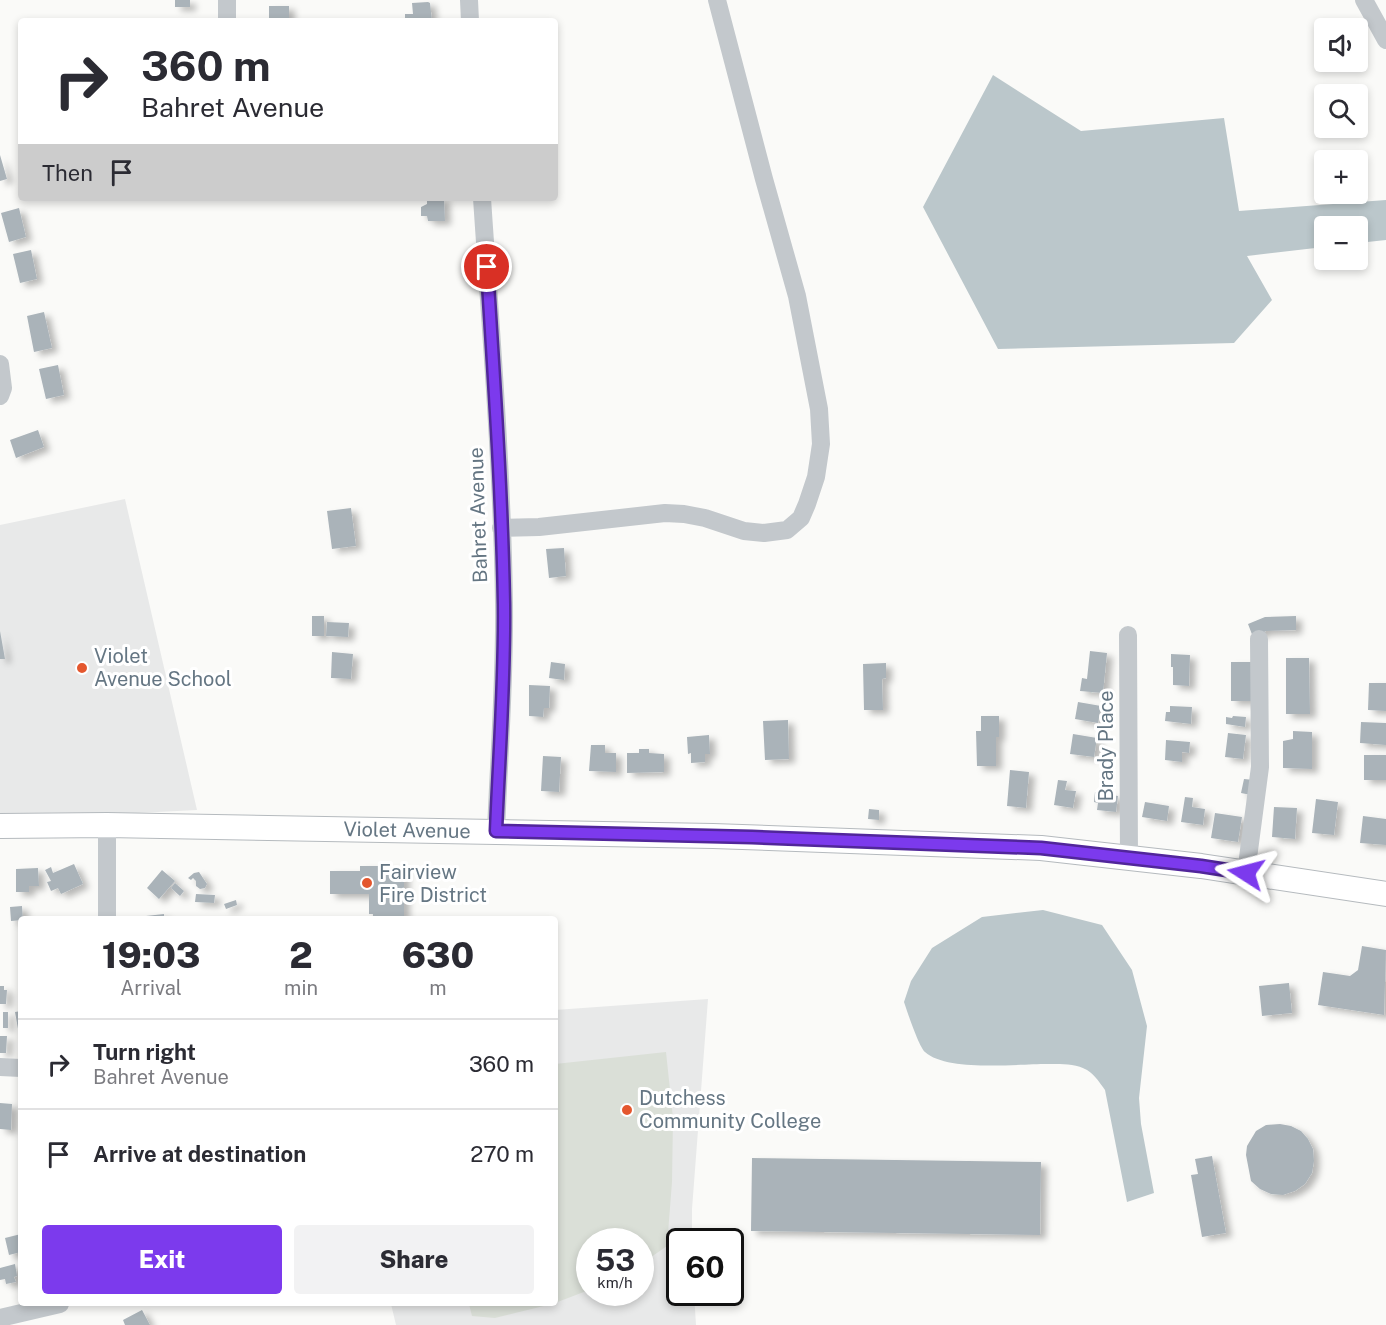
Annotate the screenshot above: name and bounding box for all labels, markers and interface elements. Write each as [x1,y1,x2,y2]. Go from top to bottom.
map controls [1314,18,1368,270]
button: sound [1314,18,1368,72]
text: 360 m [141,41,271,90]
icon: right [42,42,120,120]
button: search [1314,84,1368,138]
text: Bahret Avenue [141,91,324,123]
button: + [1314,150,1368,204]
icon: arrive [105,156,138,189]
text: Then [42,160,93,186]
button: − [1314,216,1368,270]
pin [461,241,512,292]
icon: arrive [470,250,503,283]
street label: Bahret Avenue [464,447,492,583]
place label: Violet Avenue School [94,644,232,691]
marker: Violet Avenue School [75,661,89,675]
street label: Brady Place [1094,690,1118,802]
street label: Violet Avenue [343,817,471,843]
position arrow [1214,841,1278,905]
place label: Fairview Fire District [379,860,487,907]
marker: Fairview Fire District [360,876,374,890]
text: 19:03 [102,934,200,976]
text: 2 [289,934,313,976]
text: 630 [402,934,474,976]
text: Arrival [120,976,182,1000]
text: min [284,976,318,1000]
text: m [429,976,447,1000]
text: Turn right [93,1039,196,1065]
icon: right [42,1048,75,1081]
text: 360 m [469,1051,534,1077]
text: Bahret Avenue [93,1065,229,1089]
place label: Dutchess Community College [639,1086,821,1133]
marker: Dutchess Community College [620,1103,634,1117]
icon: arrive [42,1138,75,1171]
text: Arrive at destination [93,1141,306,1167]
text: 270 m [470,1141,534,1167]
button: Exit [42,1225,282,1294]
button: Share [294,1225,534,1294]
speed limit sign: 60 [666,1228,744,1306]
text: 53 [595,1242,635,1278]
text: km/h [597,1274,633,1291]

